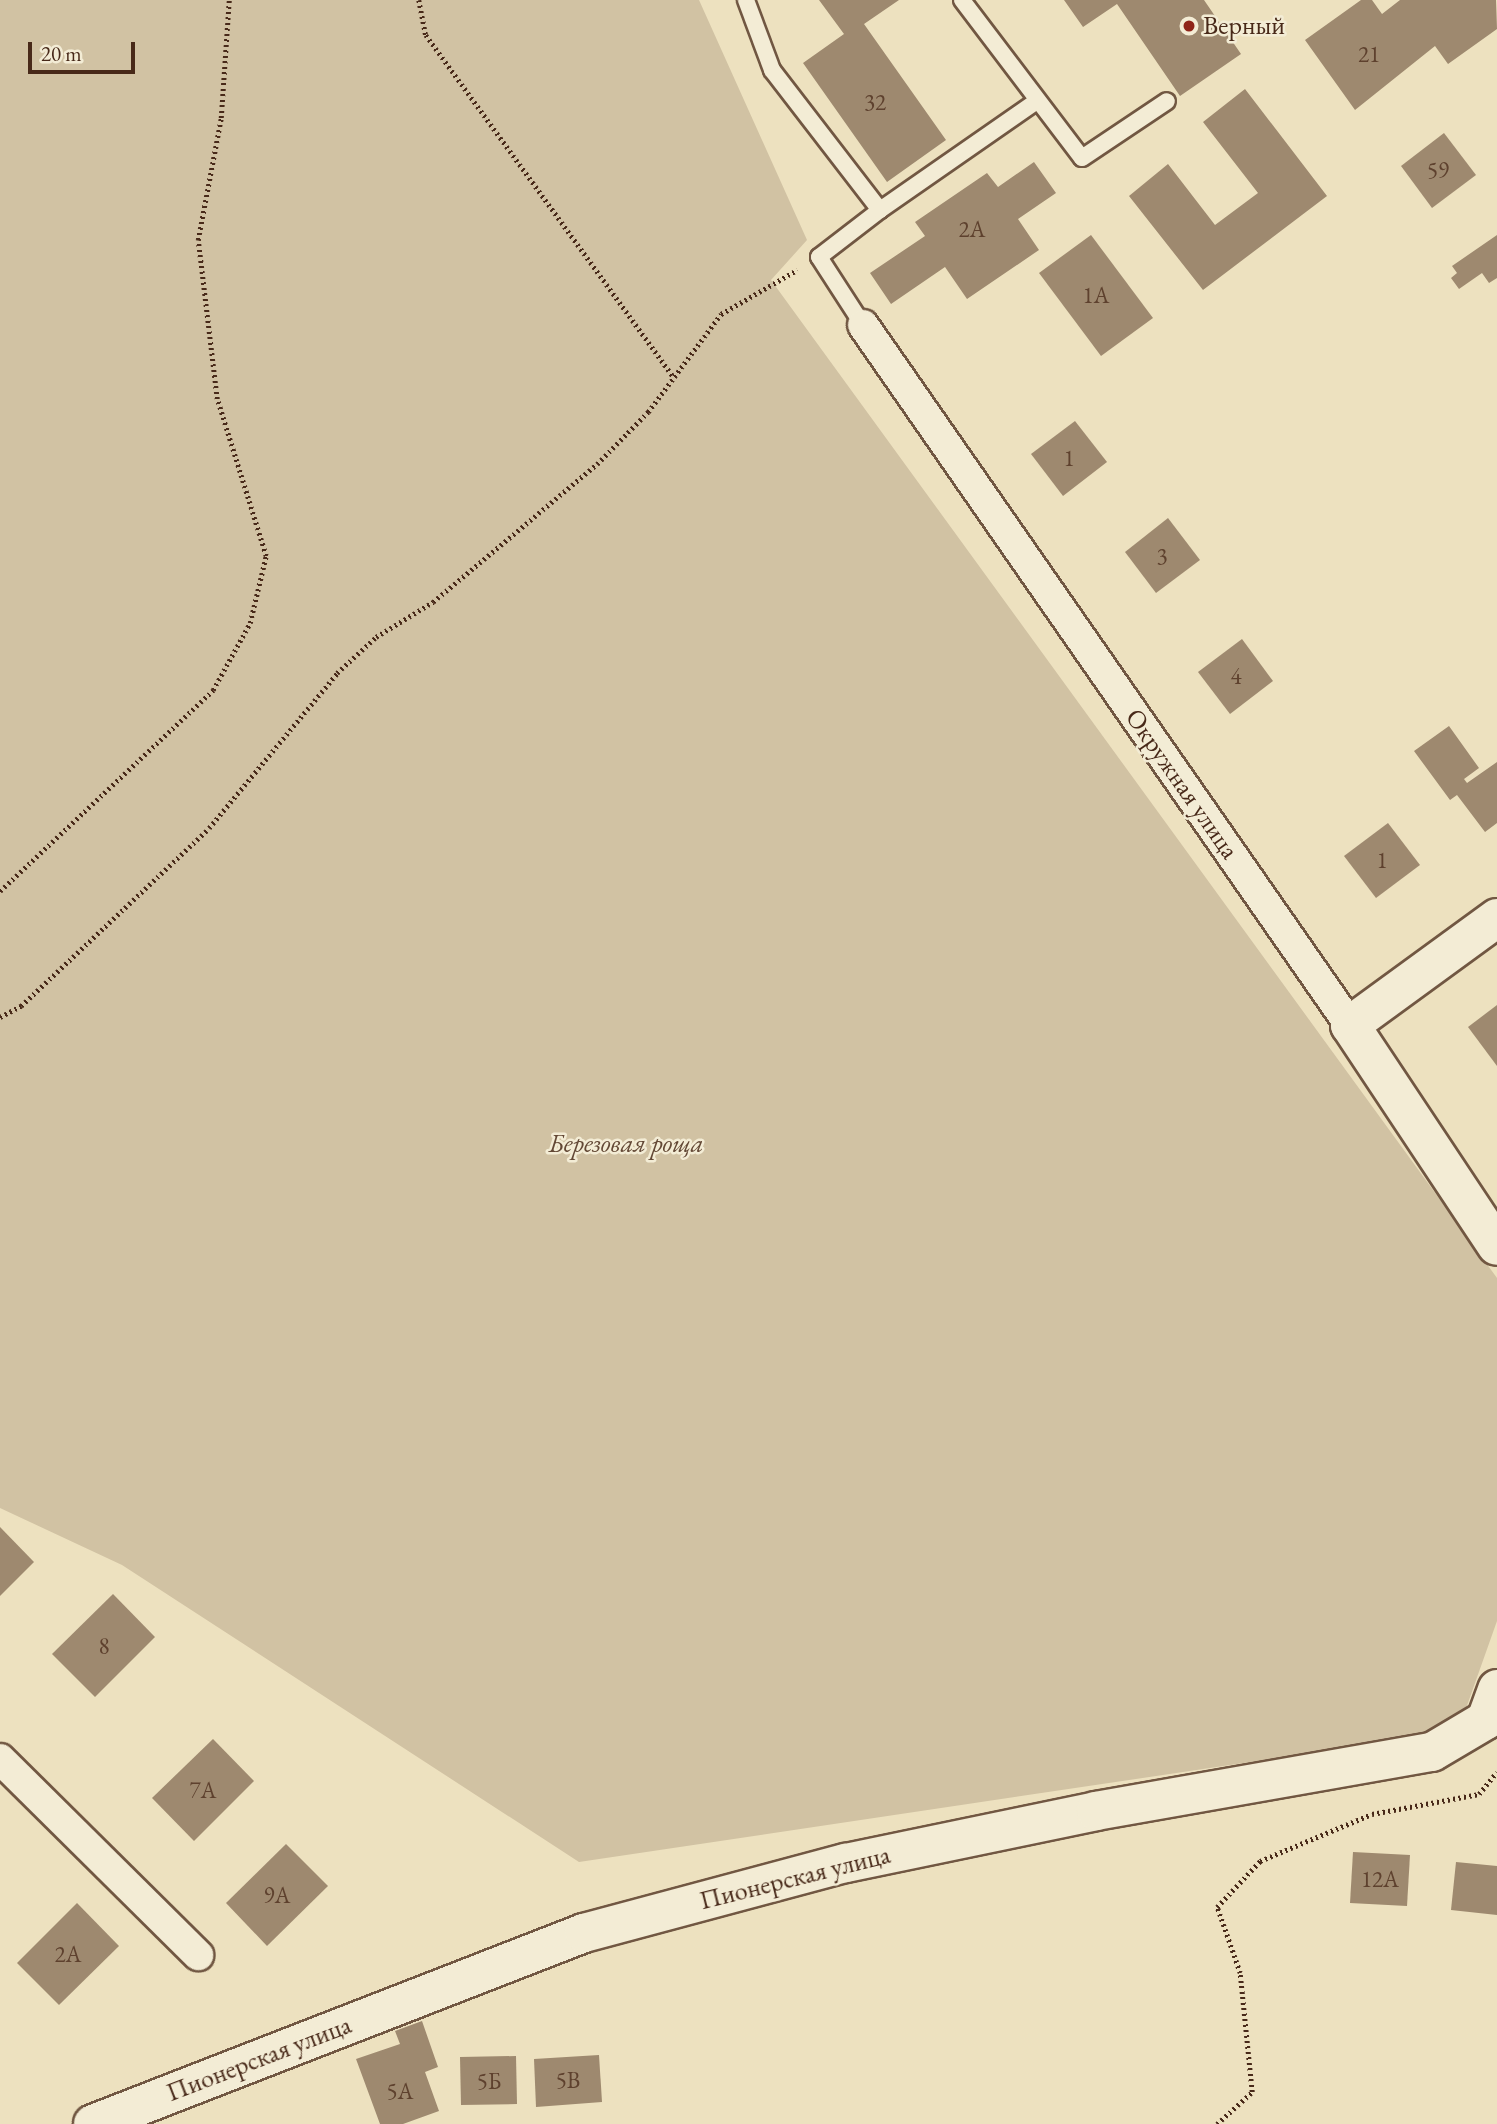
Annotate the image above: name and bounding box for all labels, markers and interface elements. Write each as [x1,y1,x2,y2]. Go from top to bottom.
place label: Верный [1203,10,1285,42]
marker: Верный [1181,18,1197,34]
scale bar [32,28,138,72]
text: 20 m [41,40,82,67]
house number: 21 [1358,40,1380,68]
house number: 32 [864,88,886,116]
house number: 59 [1427,156,1449,184]
house number: 2А [959,215,985,243]
house number: 1А [1083,281,1109,309]
house number: 1 [1063,444,1075,472]
house number: 3 [1156,542,1168,570]
house number: 4 [1230,662,1242,690]
street label: Окружная улица [1119,703,1245,865]
house number: 1 [1376,846,1388,874]
park label: Березовая роща [548,1128,704,1160]
house number: 8 [98,1632,110,1660]
house number: 7А [190,1776,216,1804]
street label: Пионерская улица [696,1839,894,1917]
house number: 12А [1361,1865,1399,1893]
house number: 9А [264,1881,290,1909]
house number: 2А [55,1940,81,1968]
street label: Пионерская улица [162,2009,356,2109]
house number: 5В [556,2066,580,2094]
house number: 5Б [477,2067,501,2095]
house number: 5А [387,2077,413,2105]

